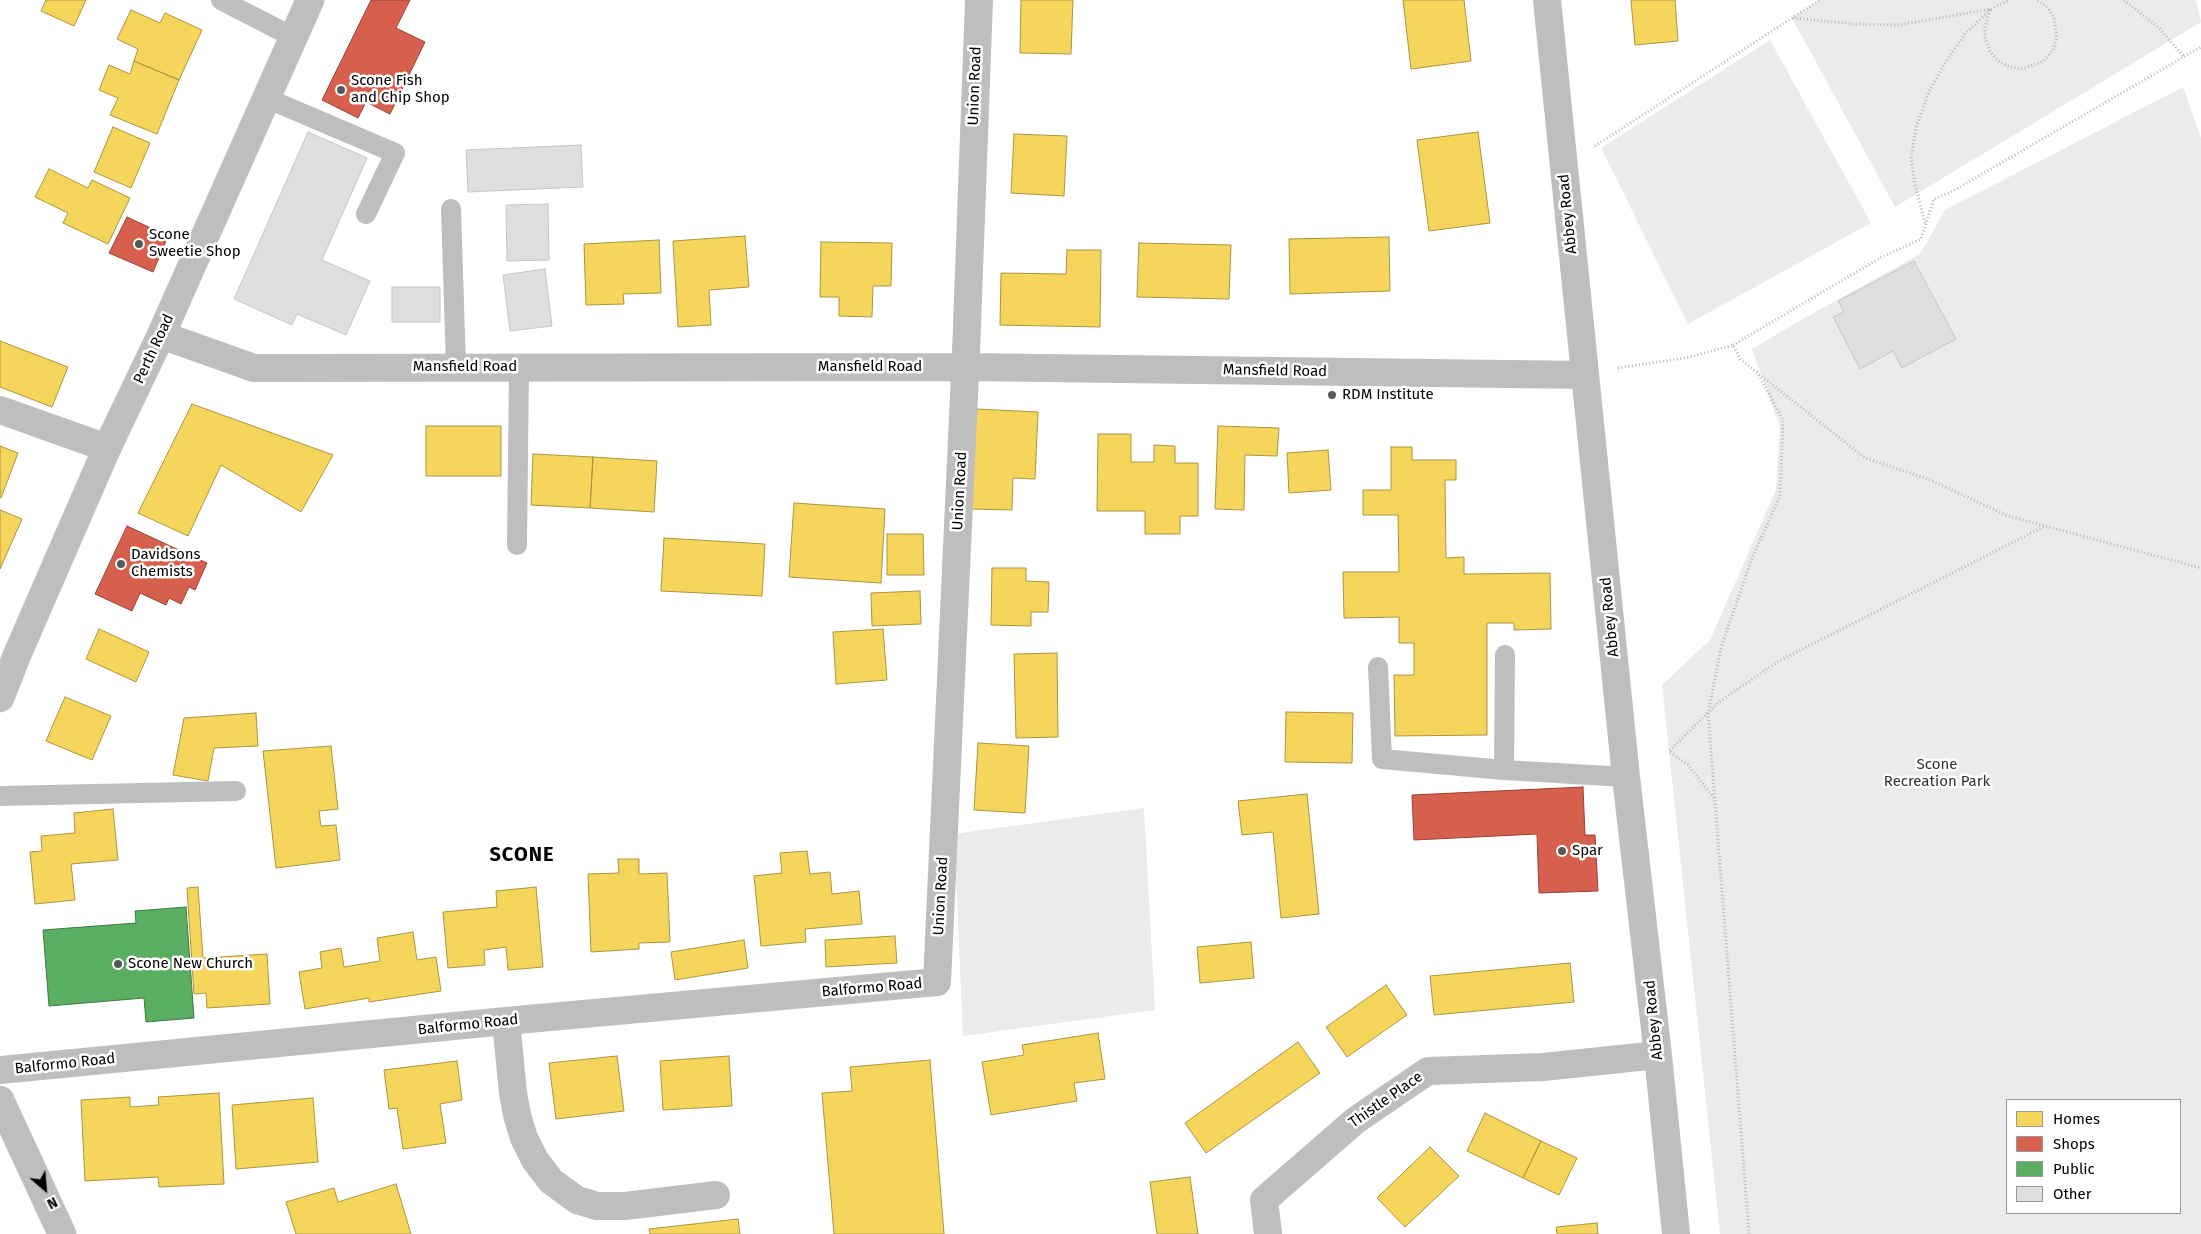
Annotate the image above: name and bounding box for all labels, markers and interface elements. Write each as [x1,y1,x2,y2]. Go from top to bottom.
street label: Union Road [965,46,985,126]
place label: Scone Fish and Chip Shop [351,72,450,107]
marker: Scone Fish and Chip Shop [335,84,347,96]
street label: Abbey Road [1555,173,1581,255]
place label: Scone Sweetie Shop [149,226,241,261]
marker: Scone Sweetie Shop [133,238,145,250]
street label: Perth Road [130,311,178,387]
street label: Mansfield Road [413,358,517,376]
street label: Mansfield Road [818,358,922,376]
street label: Mansfield Road [1223,361,1327,381]
place label: RDM Institute [1342,386,1434,404]
marker: RDM Institute [1326,389,1338,401]
street label: Union Road [949,451,971,531]
place label: Davidsons Chemists [131,546,201,581]
marker: Davidsons Chemists [115,558,127,570]
street label: Abbey Road [1597,576,1623,658]
park label: Scone Recreation Park [1884,756,1990,791]
place label: Spar [1572,842,1603,860]
district label: SCONE [489,843,555,867]
marker: Spar [1556,845,1568,857]
street label: Union Road [930,856,952,936]
place label: Scone New Church [128,955,253,973]
marker: Scone New Church [112,958,124,970]
street label: Balformo Road [821,975,923,1001]
street label: Abbey Road [1641,979,1667,1061]
street label: Balformo Road [417,1011,519,1039]
street label: Balformo Road [14,1050,116,1078]
street label: Thistle Place [1346,1068,1426,1132]
legend [2006,1099,2181,1214]
text: Homes [2053,1110,2100,1128]
text: Shops [2053,1135,2095,1153]
text: Public [2053,1160,2095,1178]
north arrow [20,1164,70,1214]
text: Other [2053,1185,2092,1203]
text: N [44,1193,60,1212]

